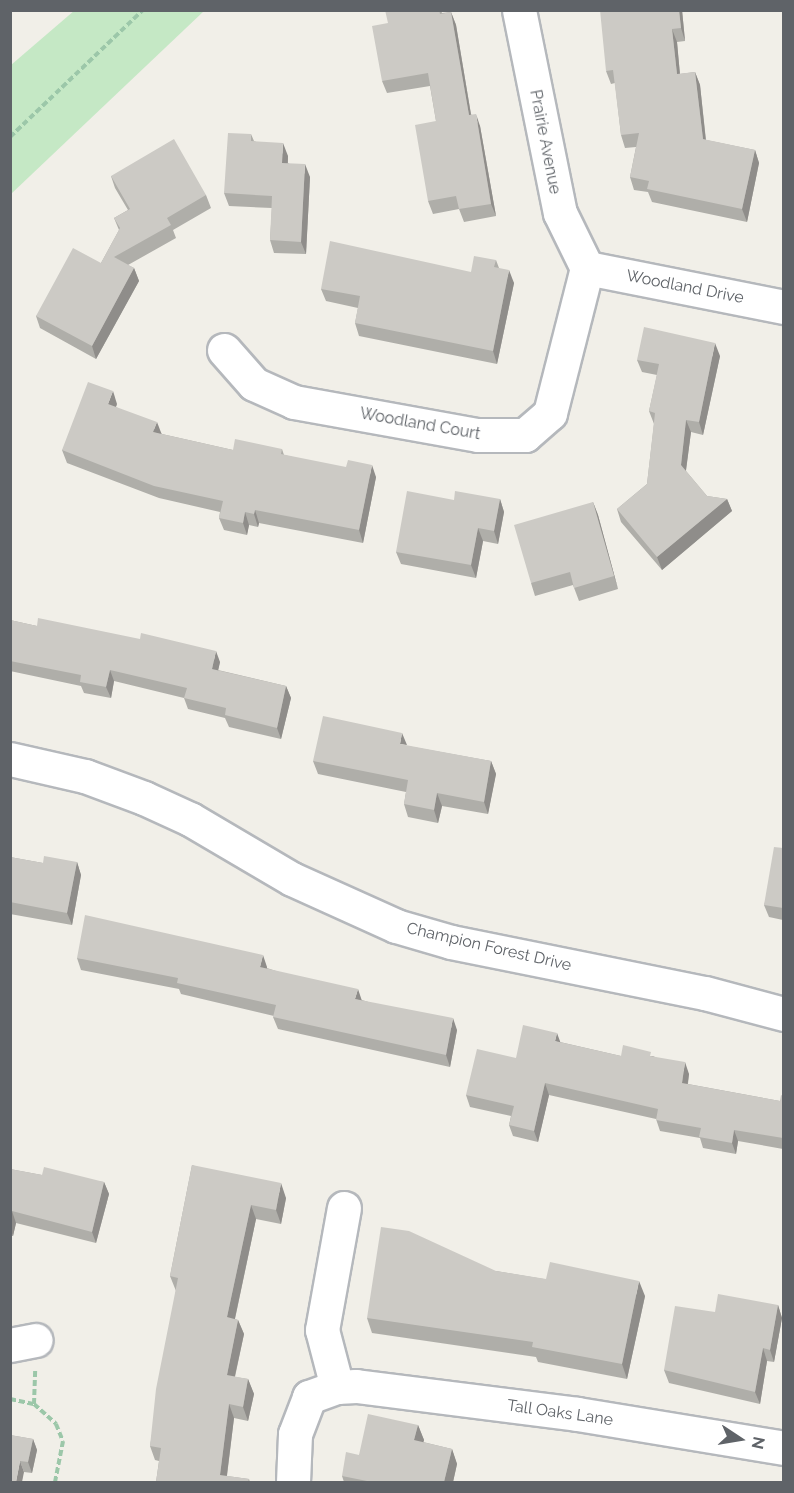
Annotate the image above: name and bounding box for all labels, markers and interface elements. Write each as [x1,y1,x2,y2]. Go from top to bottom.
street label: Prairie Avenue [525,88,565,196]
street label: Woodland Drive [625,266,745,308]
street label: Woodland Court [358,404,482,444]
street label: Champion Forest Drive [405,919,573,975]
street label: Tall Oaks Lane [506,1396,614,1430]
north arrow [710,1409,770,1469]
text: N [748,1435,769,1451]

